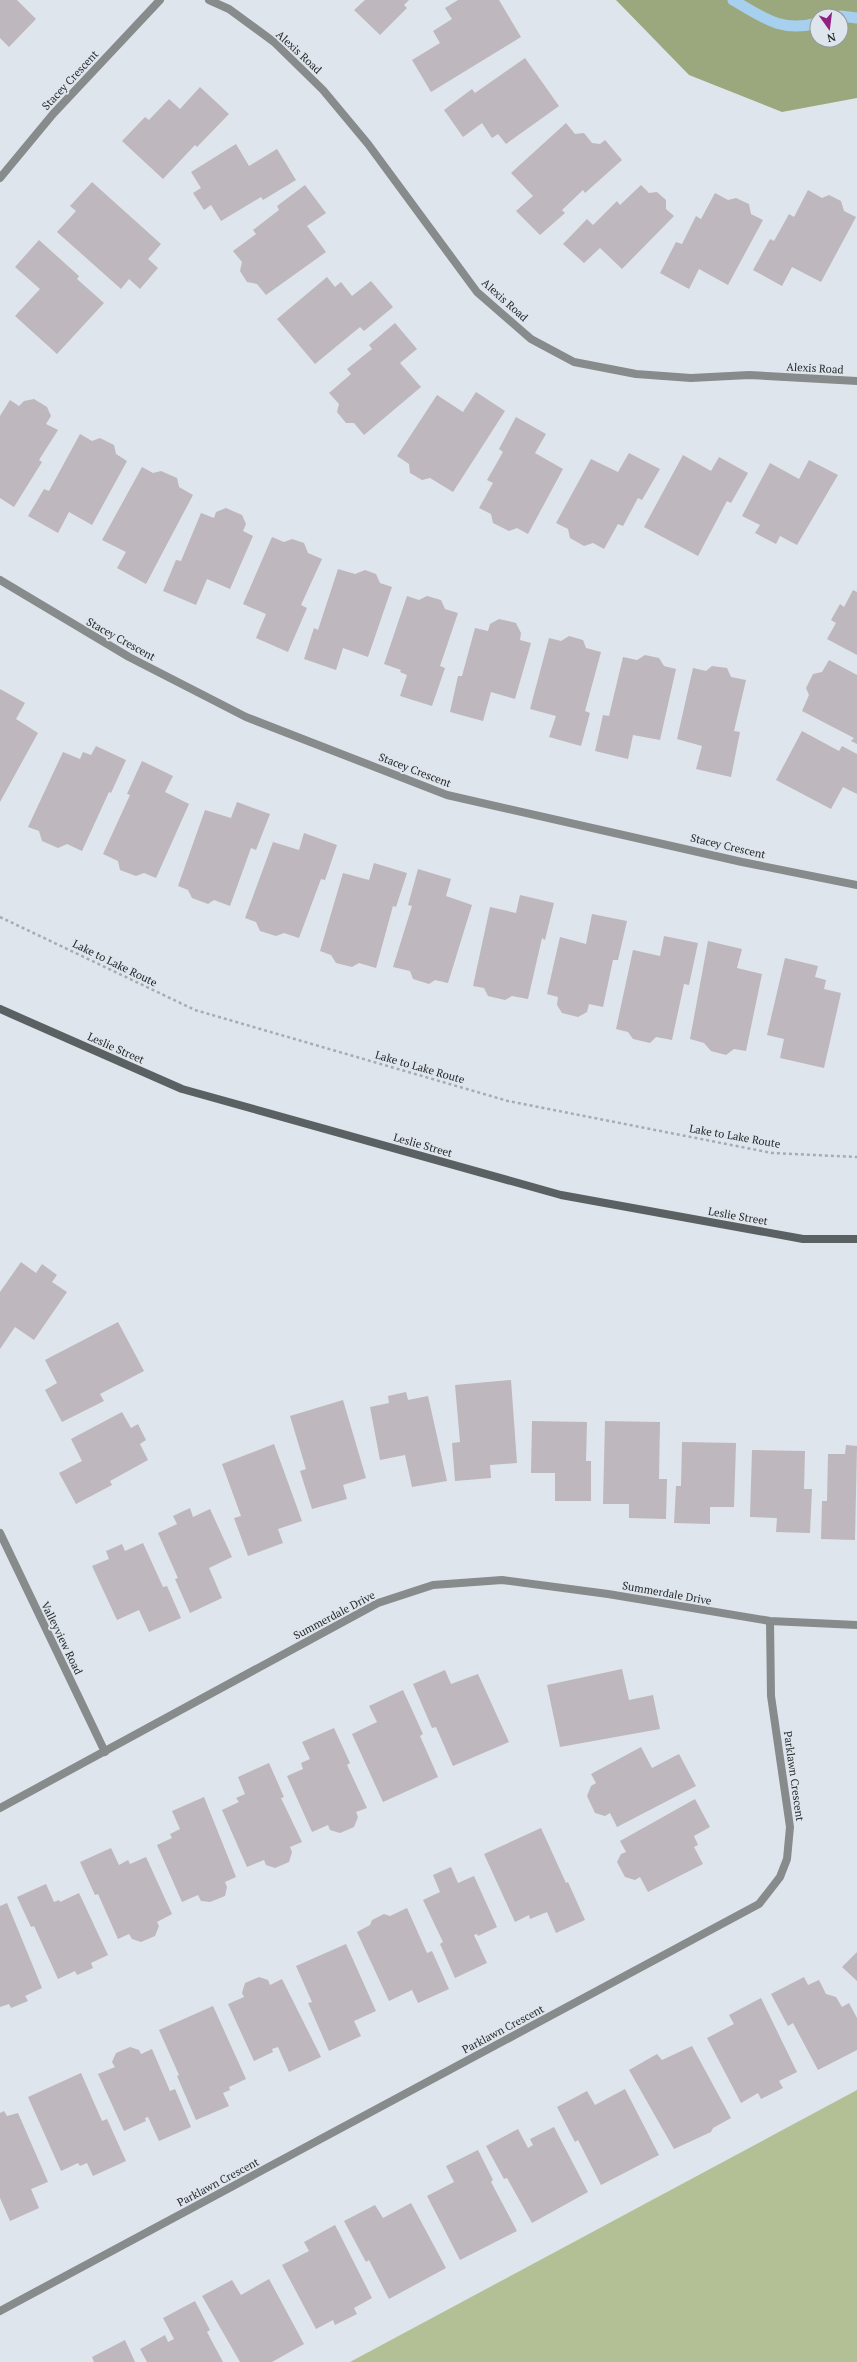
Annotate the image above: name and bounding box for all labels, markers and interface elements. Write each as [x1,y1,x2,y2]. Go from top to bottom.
north arrow [809,8,849,48]
street label: Alexis Road [273,27,325,77]
text: N [825,30,837,46]
street label: Stacey Crescent [39,47,101,113]
street label: Alexis Road [479,276,531,324]
street label: Alexis Road [786,360,844,376]
street label: Stacey Crescent [84,614,158,664]
street label: Stacey Crescent [377,750,453,790]
street label: Stacey Crescent [689,831,767,861]
street label: Lake to Lake Route [70,936,160,990]
street label: Leslie Street [86,1029,146,1067]
street label: Lake to Lake Route [374,1048,467,1087]
street label: Lake to Lake Route [688,1121,782,1151]
street label: Leslie Street [392,1130,454,1160]
street label: Leslie Street [707,1204,769,1228]
street label: Summerdale Drive [621,1578,713,1608]
street label: Summerdale Drive [291,1587,378,1642]
street label: Valleyview Road [38,1599,86,1677]
street label: Parklawn Crescent [781,1730,807,1822]
street label: Parklawn Crescent [460,2002,546,2056]
street label: Parklawn Crescent [175,2155,261,2209]

